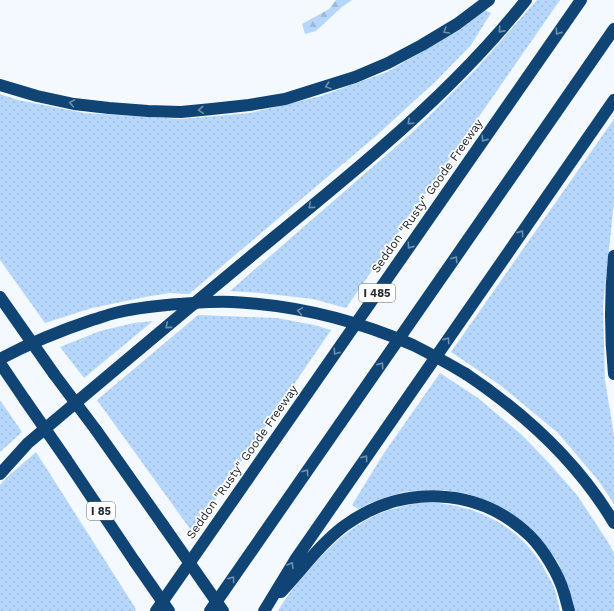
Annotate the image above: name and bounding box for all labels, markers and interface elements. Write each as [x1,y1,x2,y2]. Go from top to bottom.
one-way arrow [499,25,506,32]
one-way arrow [443,26,450,33]
one-way arrow [555,28,563,35]
one-way arrow [325,81,332,90]
one-way arrow [69,100,75,108]
one-way arrow [198,106,204,115]
street label: Seddon "Rusty" Goode Freeway [368,116,486,276]
one-way arrow [407,117,415,125]
one-way arrow [481,135,489,142]
one-way arrow [308,202,315,209]
one-way arrow [516,230,524,237]
one-way arrow [408,241,415,248]
one-way arrow [450,256,457,263]
road number: I 485 [359,284,395,302]
one-way arrow [297,307,303,315]
one-way arrow [165,321,173,328]
one-way arrow [442,337,450,344]
one-way arrow [334,348,341,355]
one-way arrow [376,363,383,370]
street label: Seddon "Rusty" Goode Freeway [183,382,301,542]
one-way arrow [360,456,367,463]
one-way arrow [301,469,309,476]
road number: I 85 [87,502,115,520]
one-way arrow [287,562,294,569]
one-way arrow [227,576,235,583]

